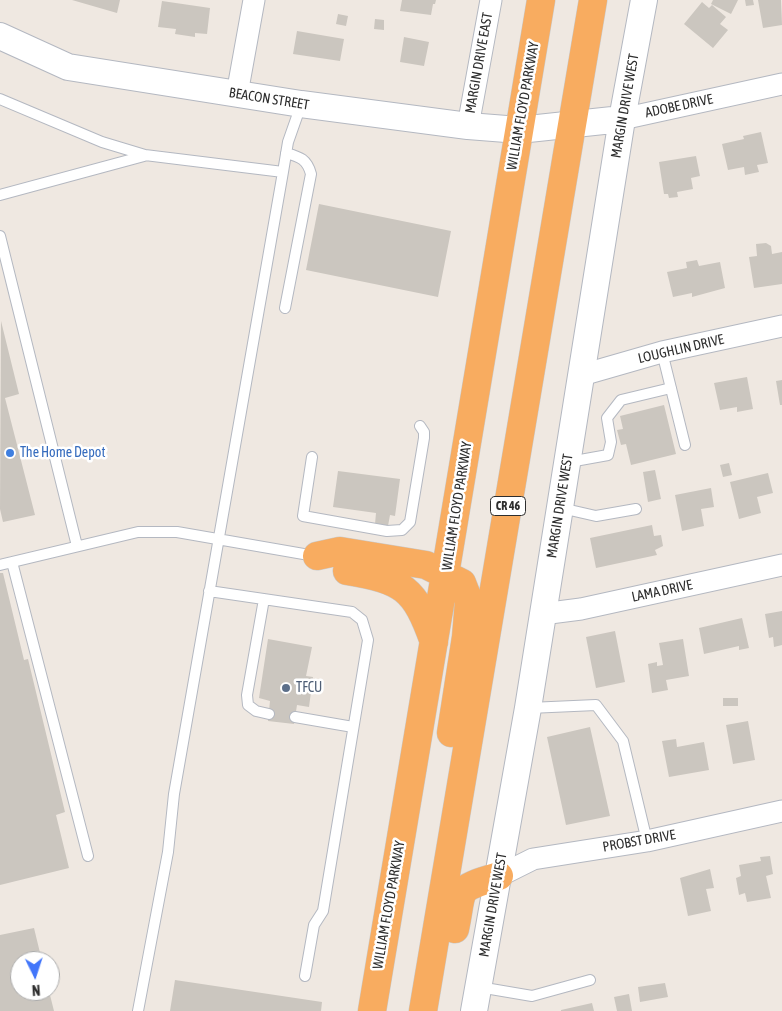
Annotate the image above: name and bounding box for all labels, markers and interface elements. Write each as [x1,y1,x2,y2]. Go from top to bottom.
street label: MARGIN DRIVE EAST [462,11,496,115]
street label: WILLIAM FLOYD PARKWAY [503,40,543,172]
street label: MARGIN DRIVE WEST [608,53,642,159]
street label: BEACON STREET [228,84,310,114]
street label: ADOBE DRIVE [644,91,714,121]
street label: LOUGHLIN DRIVE [636,331,726,367]
street label: WILLIAM FLOYD PARKWAY [439,440,475,572]
place label: The Home Depot [20,445,105,461]
marker: The Home Depot [4,447,16,459]
street label: MARGIN DRIVE WEST [543,453,577,559]
road number: CR 46 [490,496,526,516]
street label: LAMA DRIVE [630,576,694,606]
place label: TFCU [296,680,322,696]
marker: TFCU [280,682,292,694]
street label: PROBST DRIVE [601,826,677,856]
street label: WILLIAM FLOYD PARKWAY [369,839,409,971]
street label: MARGIN DRIVE WEST [476,852,510,958]
north arrow [10,951,60,1001]
text: N [31,982,41,998]

